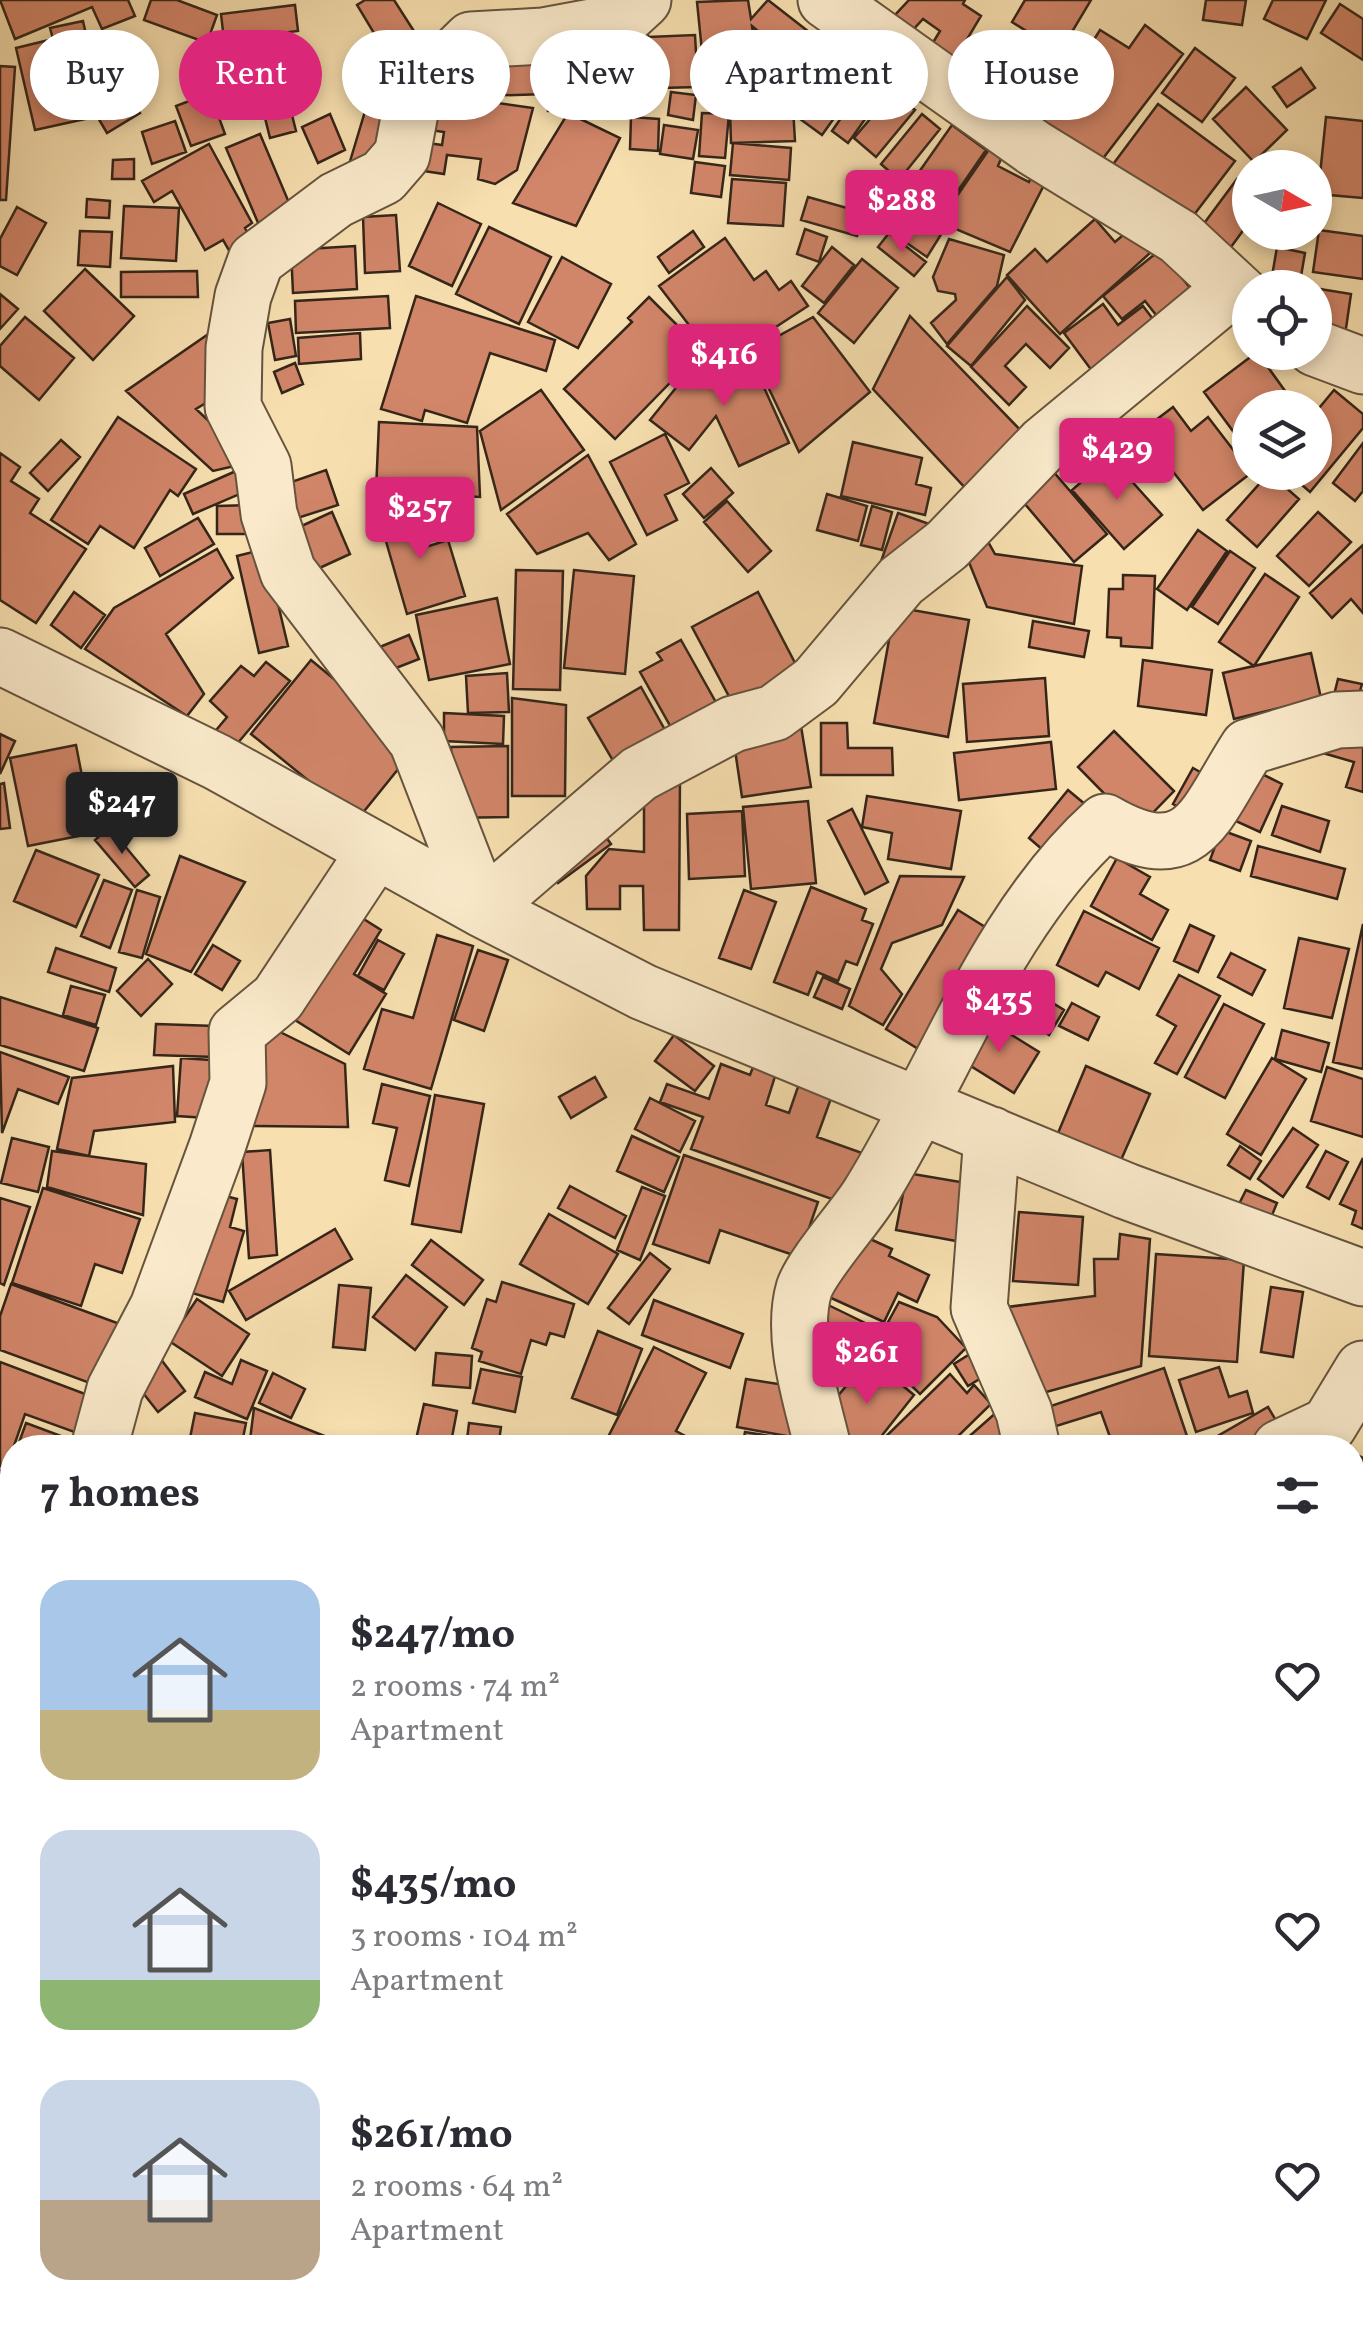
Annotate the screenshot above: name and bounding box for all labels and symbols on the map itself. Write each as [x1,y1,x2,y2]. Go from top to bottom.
north arrow [1232,150,1332,250]
pin: $288 [843,170,961,255]
pin: $416 [665,324,783,409]
pin: $429 [1058,418,1176,503]
pin: $257 [361,477,479,562]
pin: $247 [63,772,181,857]
pin: $435 [940,970,1058,1055]
pin: $261 [808,1322,926,1407]

